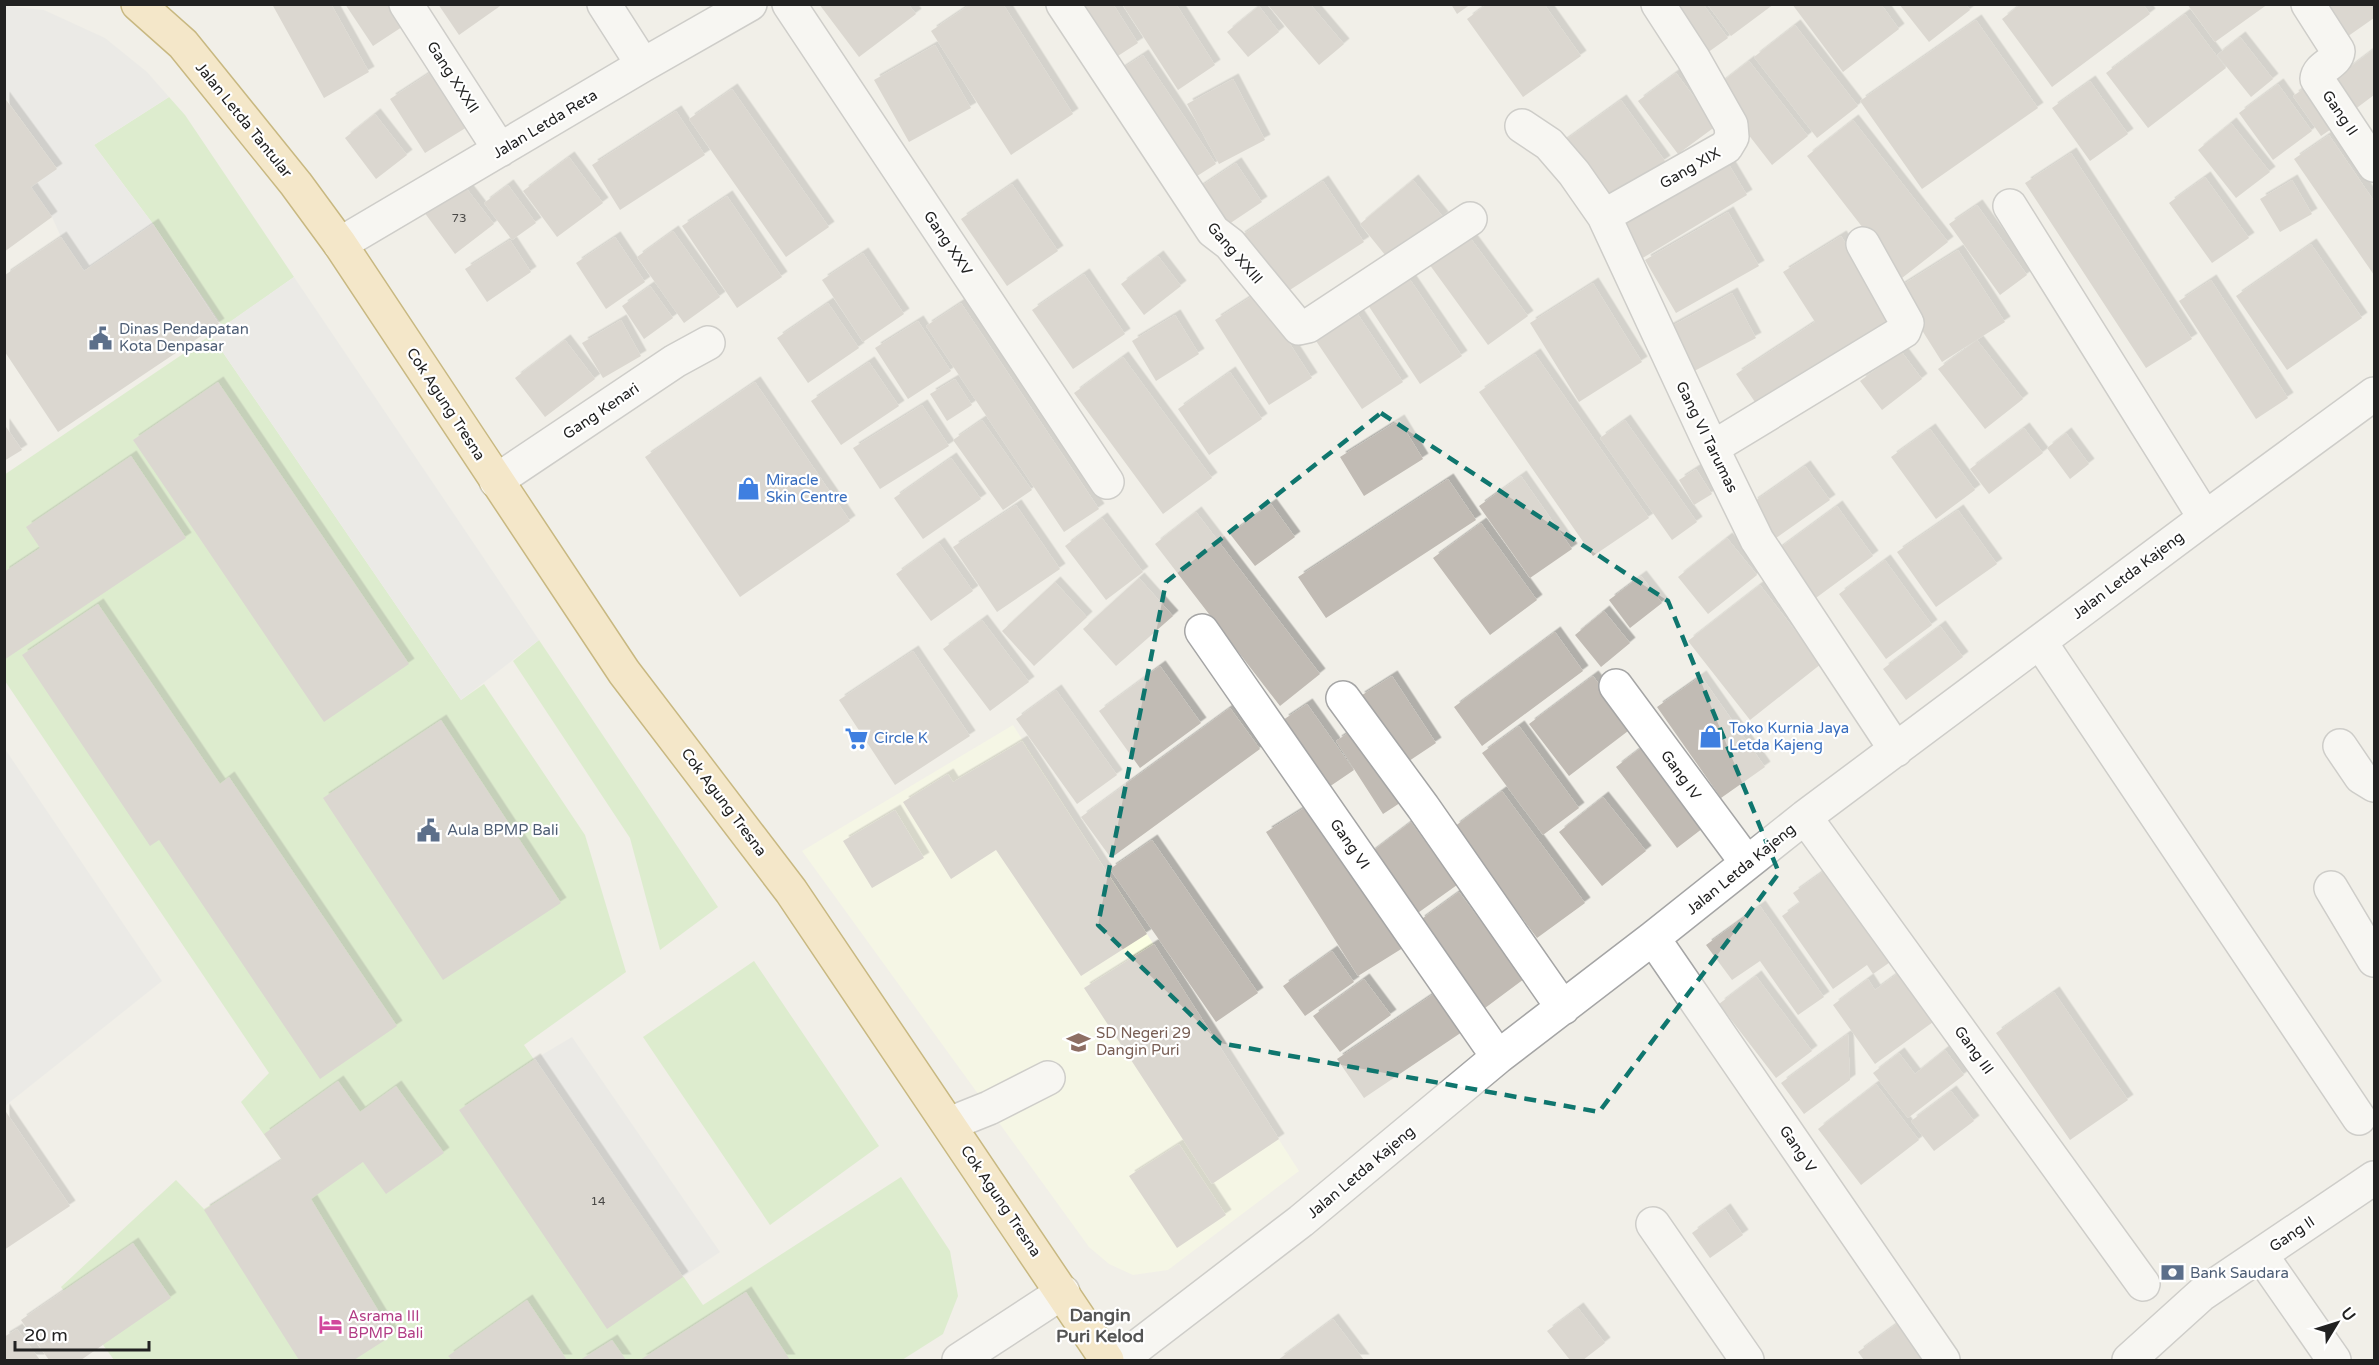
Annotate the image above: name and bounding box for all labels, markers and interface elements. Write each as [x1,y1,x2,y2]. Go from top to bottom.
street label: Gang XXXII [423,38,483,116]
street label: Jalan Letda Tantular [192,59,296,182]
street label: Jalan Letda Reta [490,86,600,162]
street label: Gang II [2318,87,2362,139]
street label: Gang XIX [1657,144,1723,192]
street label: Gang XXV [920,207,976,279]
house number: 73 [451,211,467,225]
street label: Gang XXIII [1203,219,1267,287]
place label: Dinas Pendapatan Kota Denpasar [119,320,249,355]
public building icon: Dinas Pendapatan Kota Denpasar [88,325,114,351]
street label: Cok Agung Tresna [403,344,489,464]
street label: Gang VI Tarumas [1672,378,1742,496]
street label: Gang Kenari [560,379,642,443]
place label: Miracle Skin Centre [766,471,847,506]
shop icon: Miracle Skin Centre [735,476,761,502]
street label: Jalan Letda Kajeng [2069,527,2187,623]
place label: Toko Kurnia Jaya Letda Kajeng [1729,719,1849,754]
shop icon: Toko Kurnia Jaya Letda Kajeng [1698,724,1724,750]
supermarket icon: Circle K [843,725,869,751]
place label: Circle K [874,729,928,747]
street label: Cok Agung Tresna [678,744,770,860]
street label: Gang IV [1657,747,1705,804]
street label: Gang VI [1326,815,1374,873]
public building icon: Aula BPMP Bali [416,817,442,843]
street label: Jalan Letda Kajeng [1683,820,1799,918]
place label: Aula BPMP Bali [447,821,558,839]
street label: Gang III [1951,1022,1997,1078]
place label: SD Negeri 29 Dangin Puri [1096,1024,1191,1059]
school or university icon: SD Negeri 29 Dangin Puri [1065,1029,1091,1055]
street label: Jalan Letda Kajeng [1304,1122,1418,1222]
street label: Gang V [1776,1122,1821,1176]
street label: Cok Agung Tresna [957,1142,1045,1260]
house number: 14 [590,1194,606,1208]
street label: Gang II [2266,1212,2318,1256]
bank icon: Bank Saudara [2159,1260,2185,1286]
place label: Bank Saudara [2190,1264,2289,1282]
north arrow [2307,1293,2367,1353]
text: U [2336,1303,2360,1325]
district label: Dangin Puri Kelod [1056,1304,1144,1347]
place label: Asrama III BPMP Bali [348,1307,423,1342]
hotel icon: Asrama III BPMP Bali [317,1312,343,1338]
scale bar [15,1314,148,1352]
text: 20 m [24,1324,68,1346]

